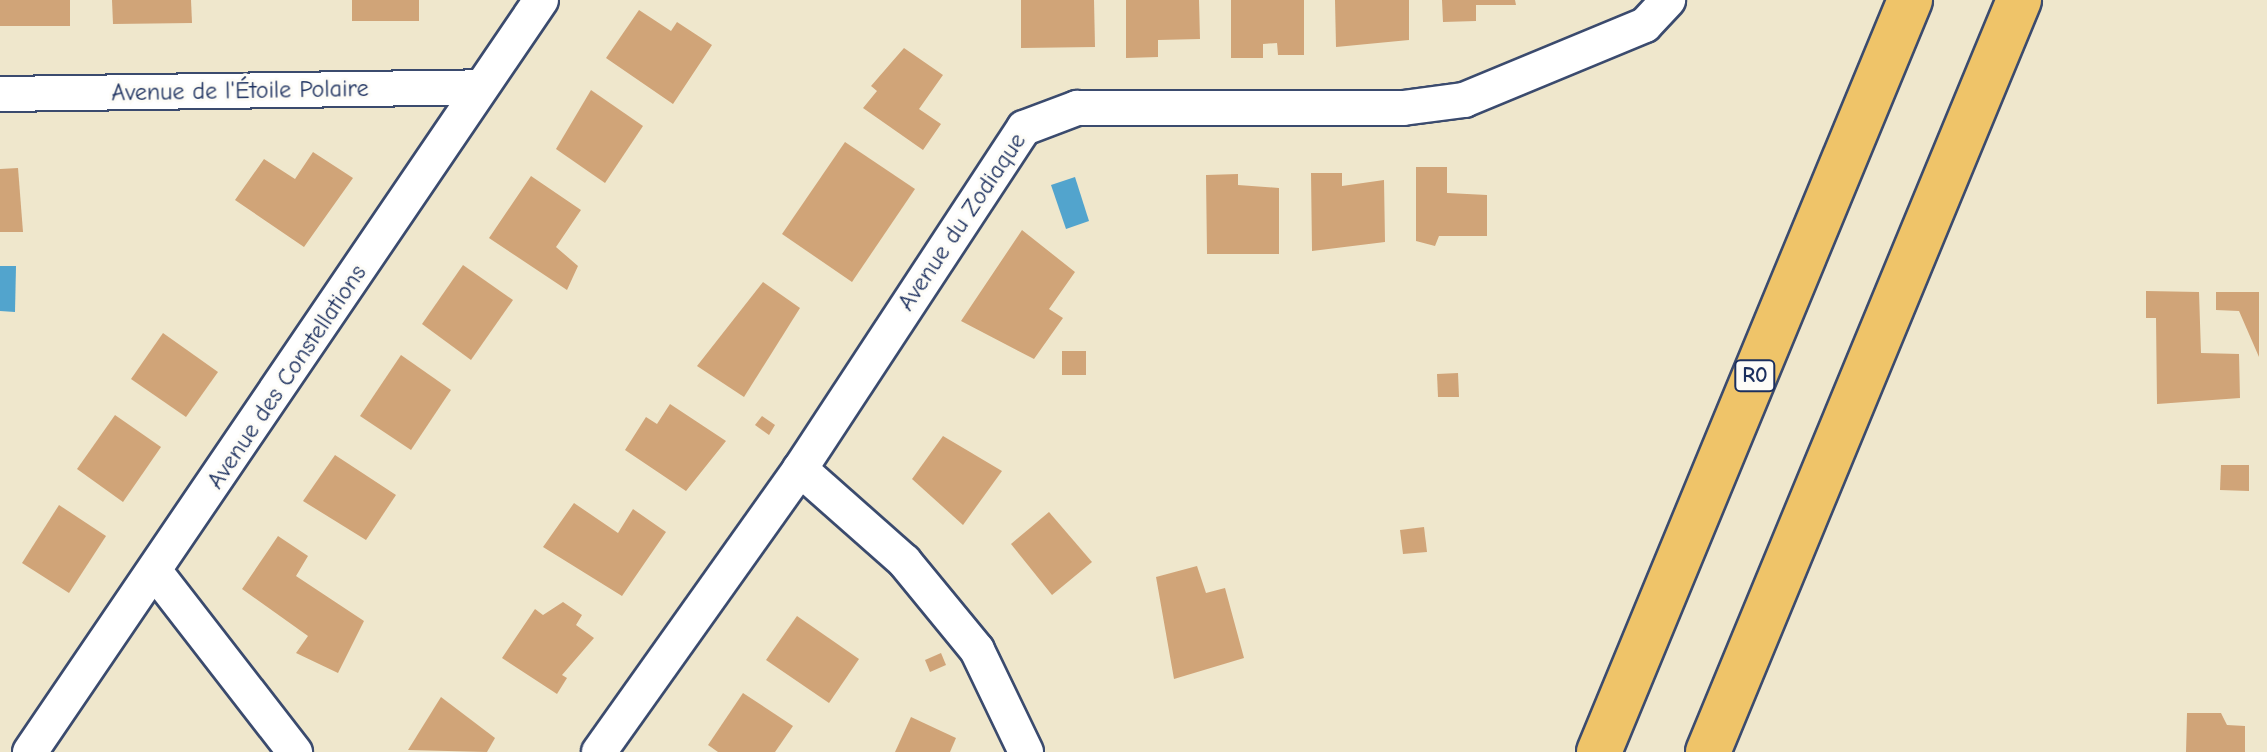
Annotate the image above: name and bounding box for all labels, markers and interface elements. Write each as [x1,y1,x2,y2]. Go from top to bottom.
street label: Avenue de l'Étoile Polaire [111,74,369,108]
street label: Avenue du Zodiaque [892,128,1032,316]
street label: Avenue des Constellations [201,260,373,494]
road number: R0 [1733,358,1777,394]

